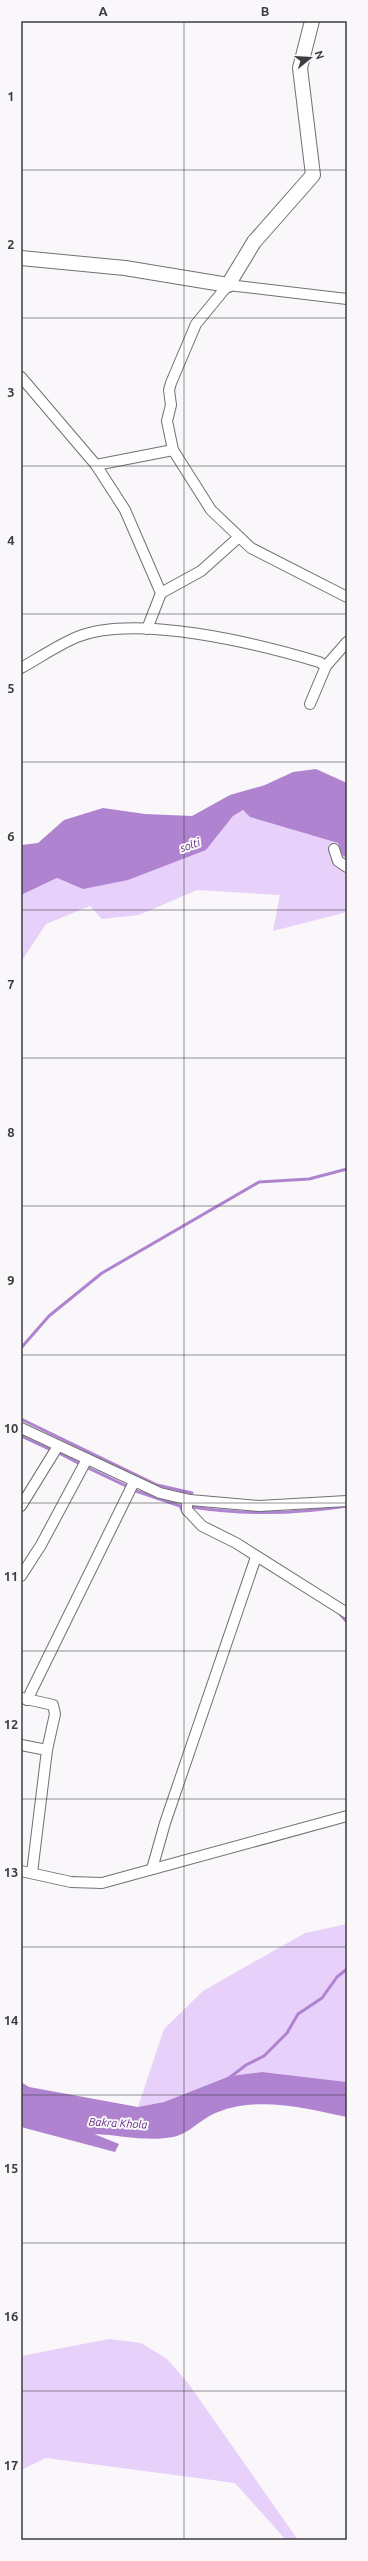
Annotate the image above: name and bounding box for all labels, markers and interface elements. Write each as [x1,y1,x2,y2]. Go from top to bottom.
text: A [98,4,108,18]
text: B [261,4,270,18]
north arrow [290,38,330,78]
text: N [313,49,326,61]
text: 1 [7,89,15,103]
text: 2 [7,237,15,251]
text: 3 [7,385,15,399]
text: 4 [7,533,15,547]
text: 5 [7,681,15,695]
text: 6 [7,829,15,843]
water label: solti [177,835,203,855]
text: 7 [7,977,15,991]
text: 8 [7,1125,15,1139]
text: 9 [7,1273,15,1287]
text: 10 [4,1421,18,1435]
text: 11 [4,1569,18,1583]
text: 12 [4,1717,18,1731]
text: 13 [4,1865,18,1879]
text: 14 [4,2013,18,2027]
water label: Bakra Khola [88,2115,148,2131]
text: 15 [4,2161,18,2175]
text: 16 [4,2309,18,2323]
text: 17 [4,2458,18,2472]

